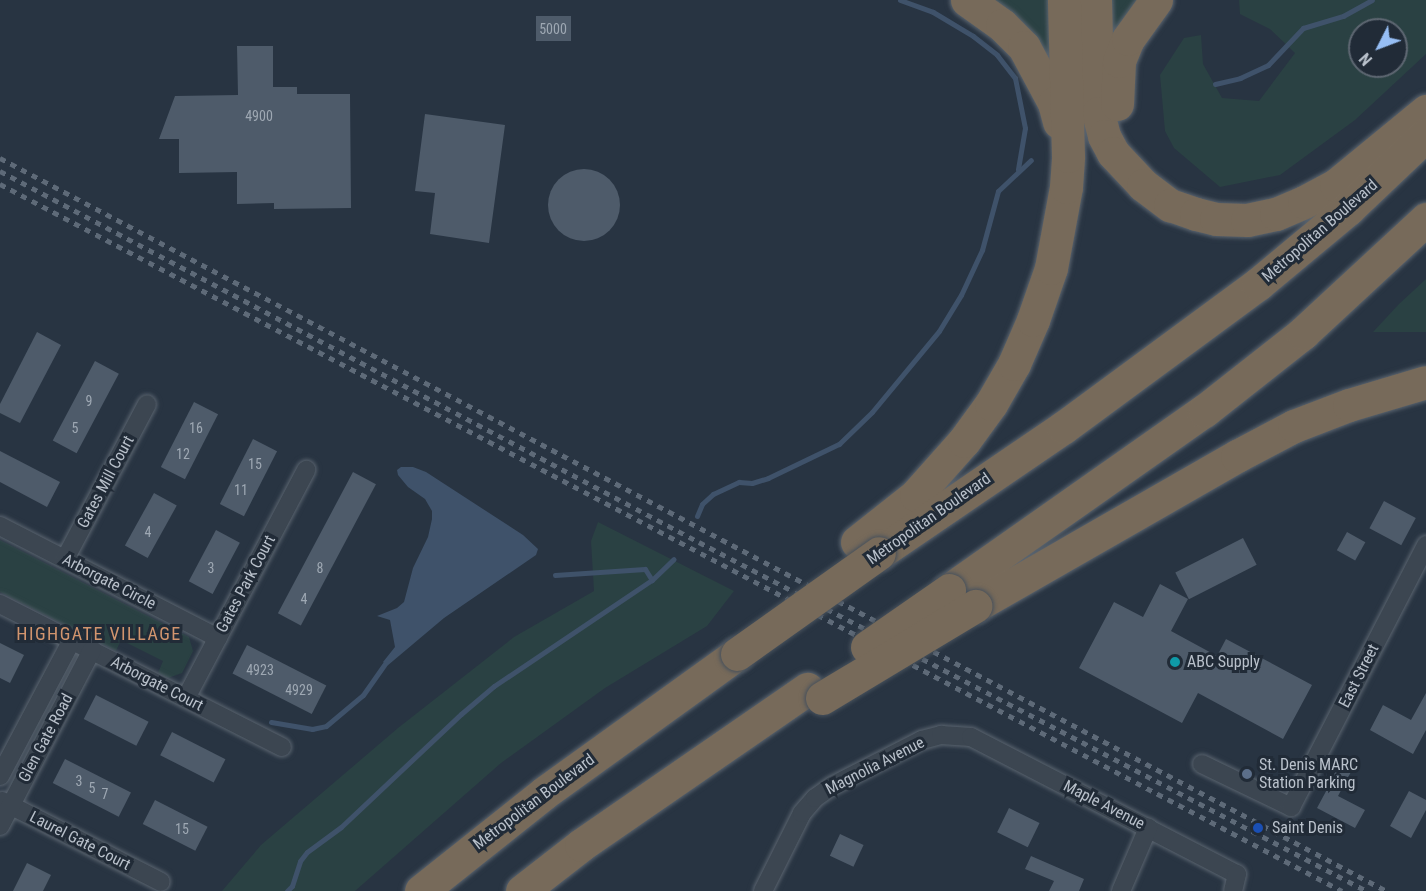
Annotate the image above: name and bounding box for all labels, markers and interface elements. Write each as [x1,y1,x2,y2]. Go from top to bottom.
north arrow [1348,18,1408,78]
house number: 5000 [539,21,567,37]
text: N [1355,49,1376,69]
house number: 4900 [245,108,273,124]
street label: Metropolitan Boulevard [1258,176,1382,286]
house number: 9 [86,393,92,409]
house number: 5 [72,420,78,436]
house number: 16 [189,420,203,436]
street label: Gates Mill Court [74,432,138,532]
house number: 12 [176,446,190,462]
house number: 15 [248,456,262,472]
street label: Metropolitan Boulevard [863,469,995,569]
house number: 11 [234,482,248,498]
house number: 4 [145,524,151,540]
street label: Gates Park Court [212,532,280,636]
street label: Arborgate Circle [59,550,159,614]
house number: 3 [208,560,214,576]
house number: 8 [317,560,323,576]
house number: 4 [301,591,307,607]
district label: HIGHGATE VILLAGE [16,623,182,645]
street label: East Street [1335,641,1383,711]
place label: ABC Supply [1187,652,1260,672]
street label: Arborgate Court [108,653,206,715]
marker: ABC Supply [1168,655,1182,669]
house number: 4923 [246,662,274,678]
house number: 4929 [285,682,313,698]
street label: Glen Gate Road [15,691,77,785]
street label: Magnolia Avenue [822,733,928,799]
street label: Metropolitan Boulevard [470,750,598,854]
place label: St. Denis MARC Station Parking [1259,755,1358,793]
marker: St. Denis MARC Station Parking [1240,767,1254,781]
house number: 3 [76,773,82,789]
street label: Maple Avenue [1060,776,1148,834]
house number: 5 [89,780,95,796]
house number: 7 [102,786,108,802]
street label: Laurel Gate Court [26,807,134,875]
place label: Saint Denis [1272,818,1343,838]
marker: Saint Denis [1249,819,1267,837]
house number: 15 [175,821,189,837]

